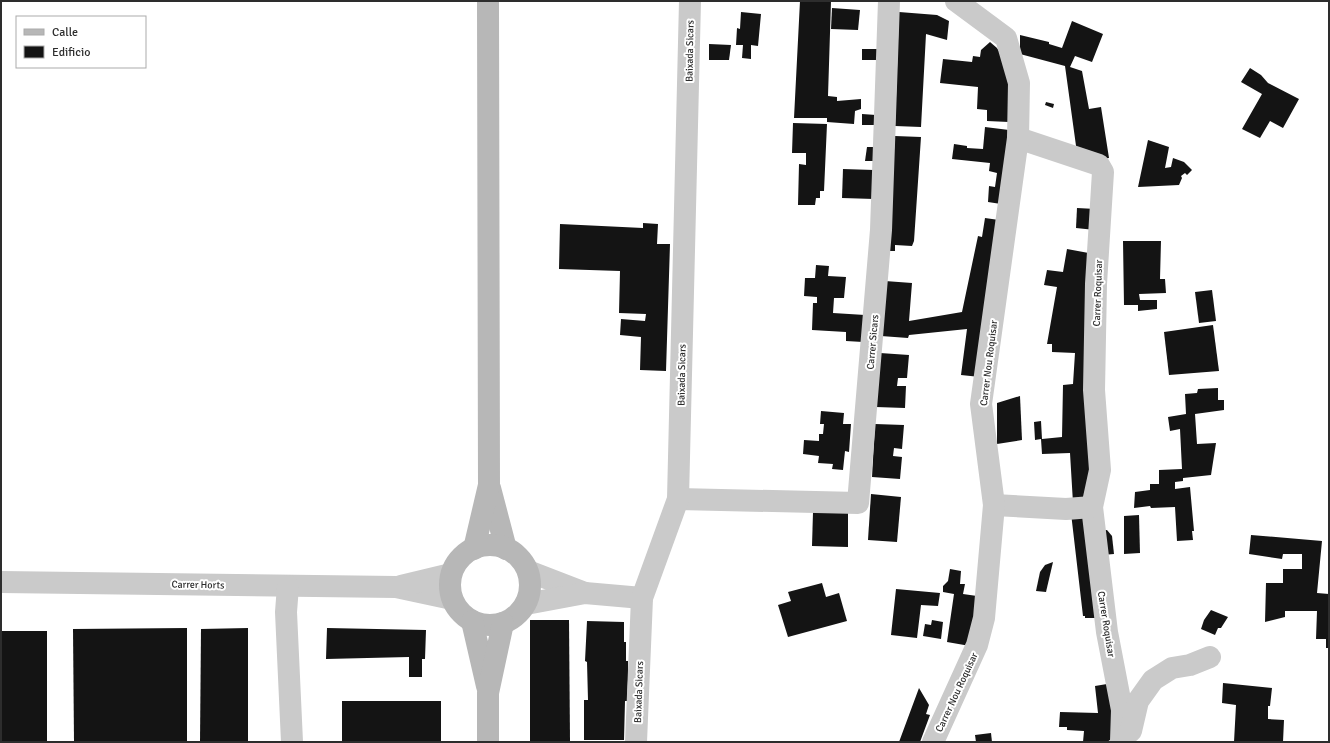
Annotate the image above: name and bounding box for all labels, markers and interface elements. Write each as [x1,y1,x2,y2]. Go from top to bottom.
legend [16,16,146,68]
street label: Baixada Sicars [683,19,697,82]
text: Calle [52,25,78,40]
text: Edificio [52,45,90,60]
street label: Carrer Roquisar [1091,259,1105,327]
street label: Carrer Sicars [865,313,881,370]
street label: Carrer Nou Roquisar [978,319,1000,407]
street label: Baixada Sicars [675,343,689,406]
street label: Carrer Horts [171,579,225,591]
street label: Carrer Roquisar [1095,590,1117,658]
street label: Carrer Nou Roquisar [933,650,981,734]
street label: Baixada Sicars [632,660,646,723]

